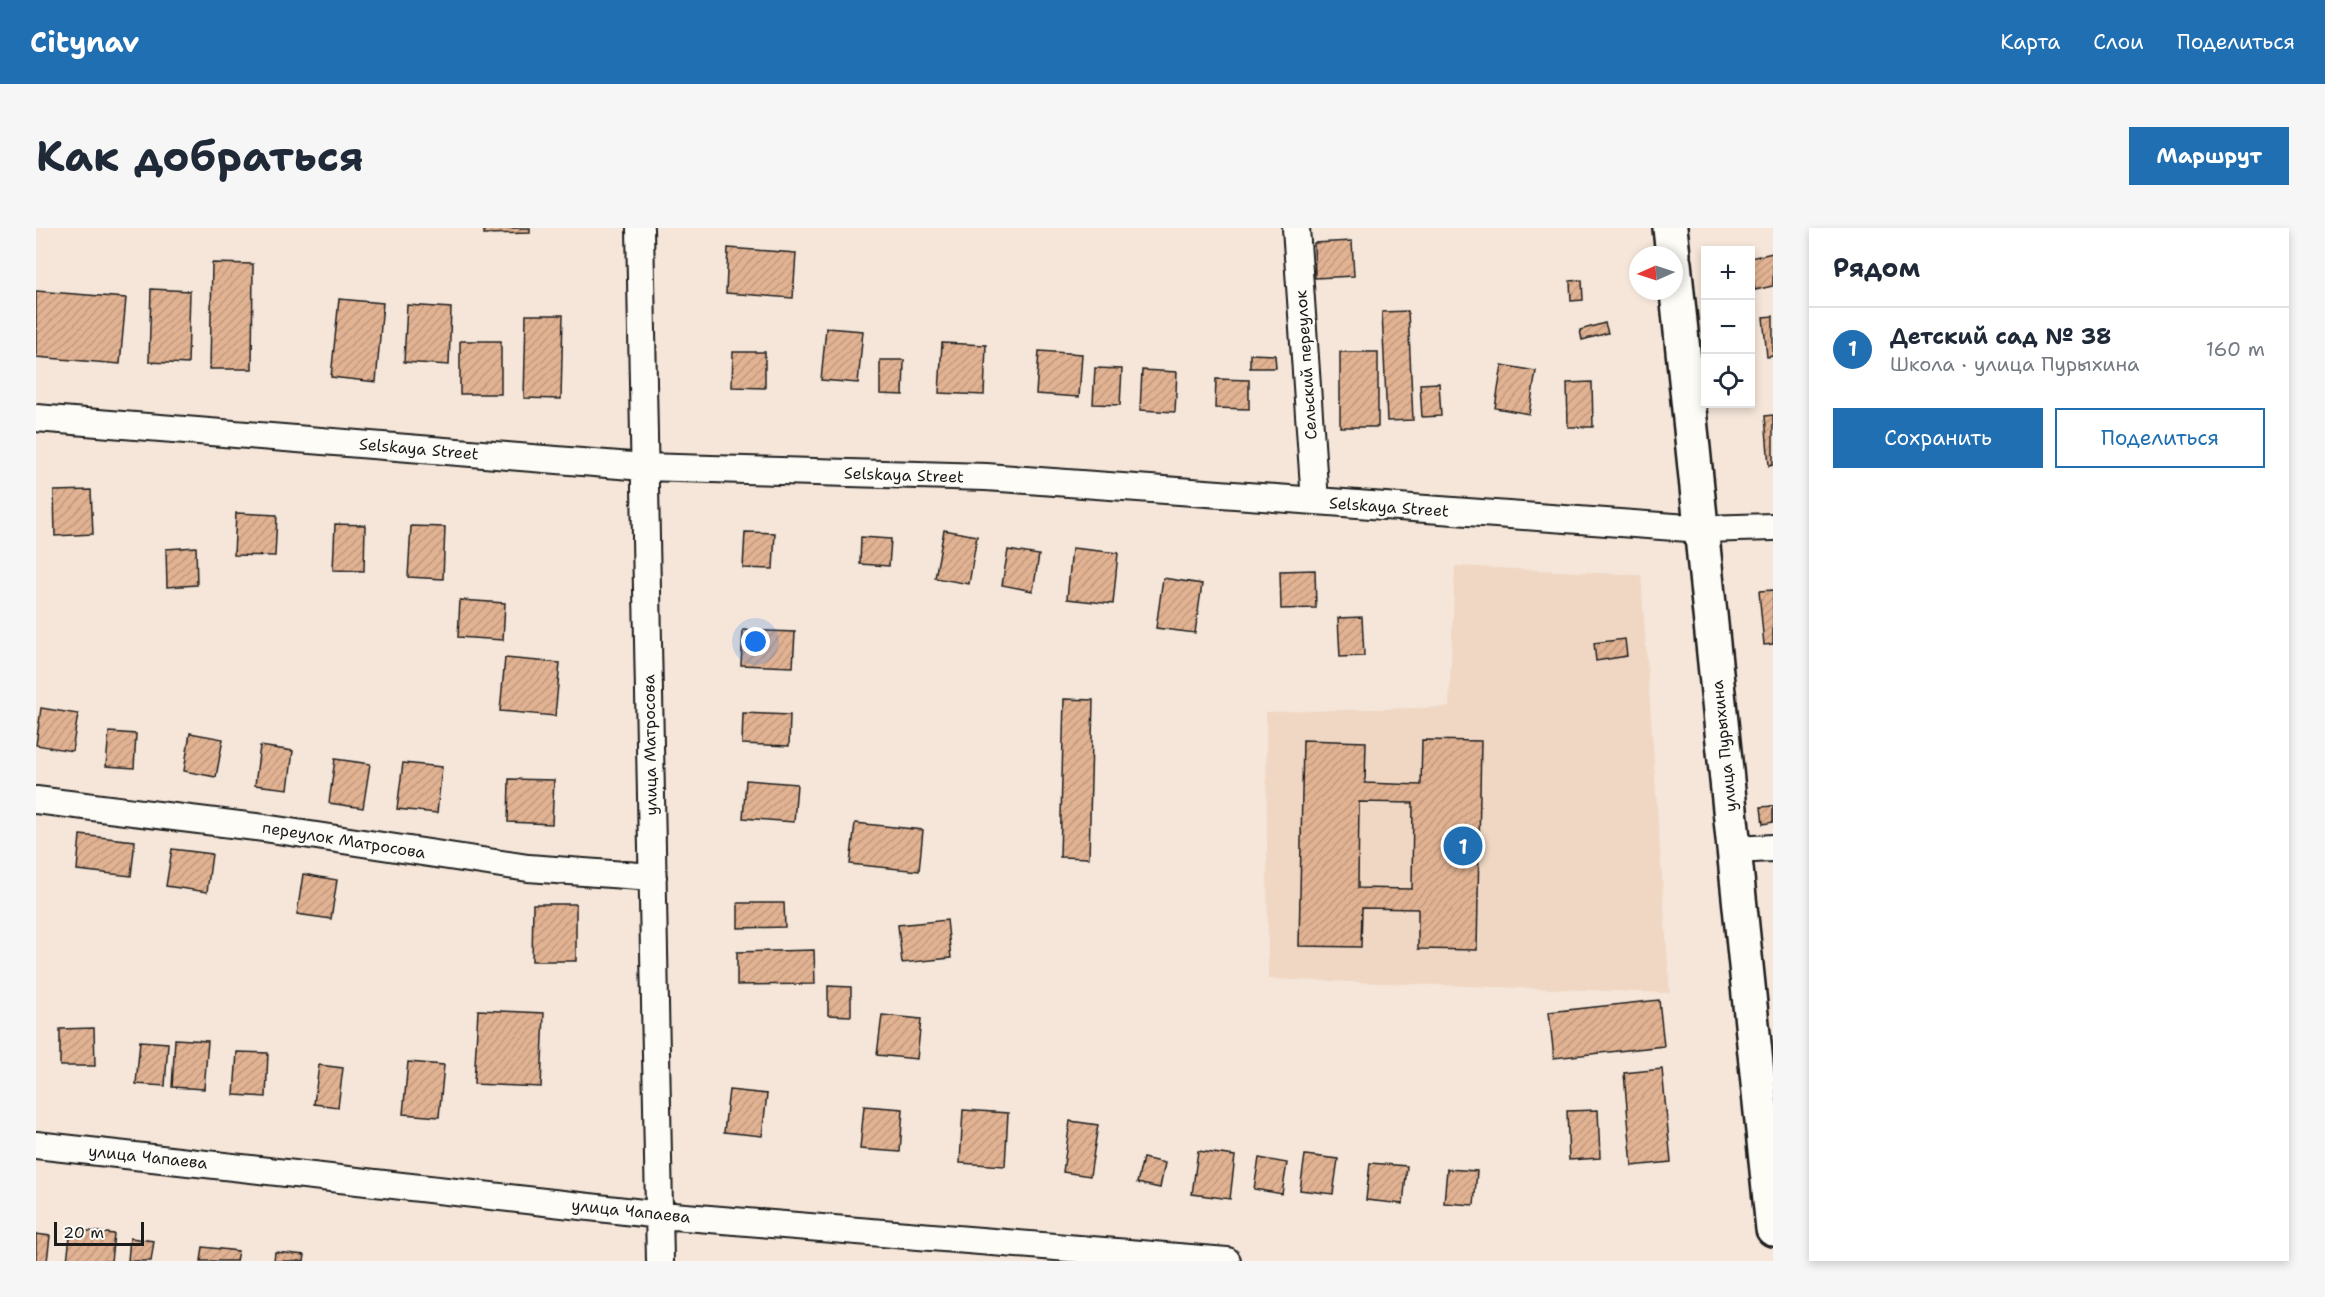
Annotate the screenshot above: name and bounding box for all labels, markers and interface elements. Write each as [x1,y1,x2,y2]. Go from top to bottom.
text: Citynav [30,23,139,61]
text: Карта [2000,28,2060,56]
text: Слои [2093,28,2144,56]
text: Поделиться [2177,28,2295,56]
button: Маршрут [2129,127,2289,185]
text: Как добраться [36,128,364,184]
north arrow [1629,246,1683,300]
map controls [1701,246,1755,408]
button: + [1701,246,1755,300]
text: Рядом [1833,250,1920,285]
street label: Сельский переулок [1290,289,1322,440]
button: − [1701,300,1755,354]
text: Детский сад № 38 [1890,322,2111,351]
text: 1 [1848,336,1857,362]
text: 160 m [2206,336,2265,362]
text: Школа · улица Пурыхина [1890,351,2140,377]
button: locate [1701,354,1755,408]
button: Сохранить [1833,408,2043,468]
button: Поделиться [2055,408,2265,468]
street label: Selskaya Street [358,433,480,465]
street label: Selskaya Street [844,462,964,488]
street label: Selskaya Street [1328,492,1450,522]
your location [741,627,770,656]
street label: улица Матросова [638,674,662,816]
street label: улица Пурыхина [1707,679,1741,813]
street label: переулок Матросова [261,817,427,863]
pin: 1 [1444,824,1482,868]
street label: улица Чапаева [87,1140,209,1174]
street label: улица Чапаева [570,1194,692,1228]
scale bar [54,1219,144,1246]
text: 20 m [63,1222,104,1243]

